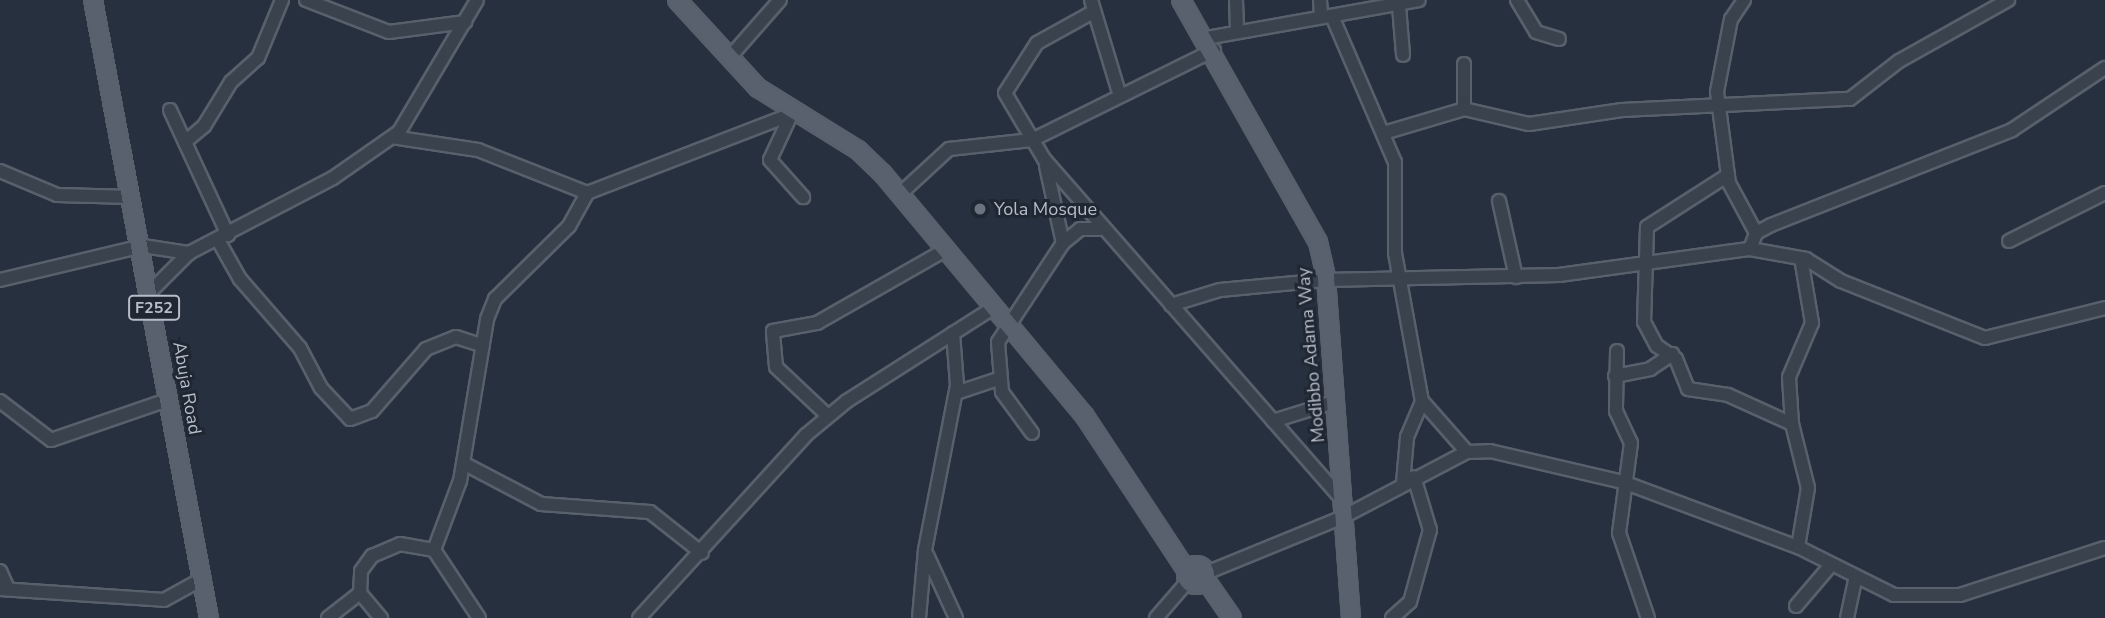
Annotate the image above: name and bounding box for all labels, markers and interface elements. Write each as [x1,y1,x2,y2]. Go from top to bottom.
place label: Yola Mosque [994,198,1097,220]
marker: Yola Mosque [972,201,988,217]
street label: Modibbo Adama Way [1293,266,1329,444]
road number: F252 [128,296,180,320]
street label: Abuja Road [168,340,206,436]

